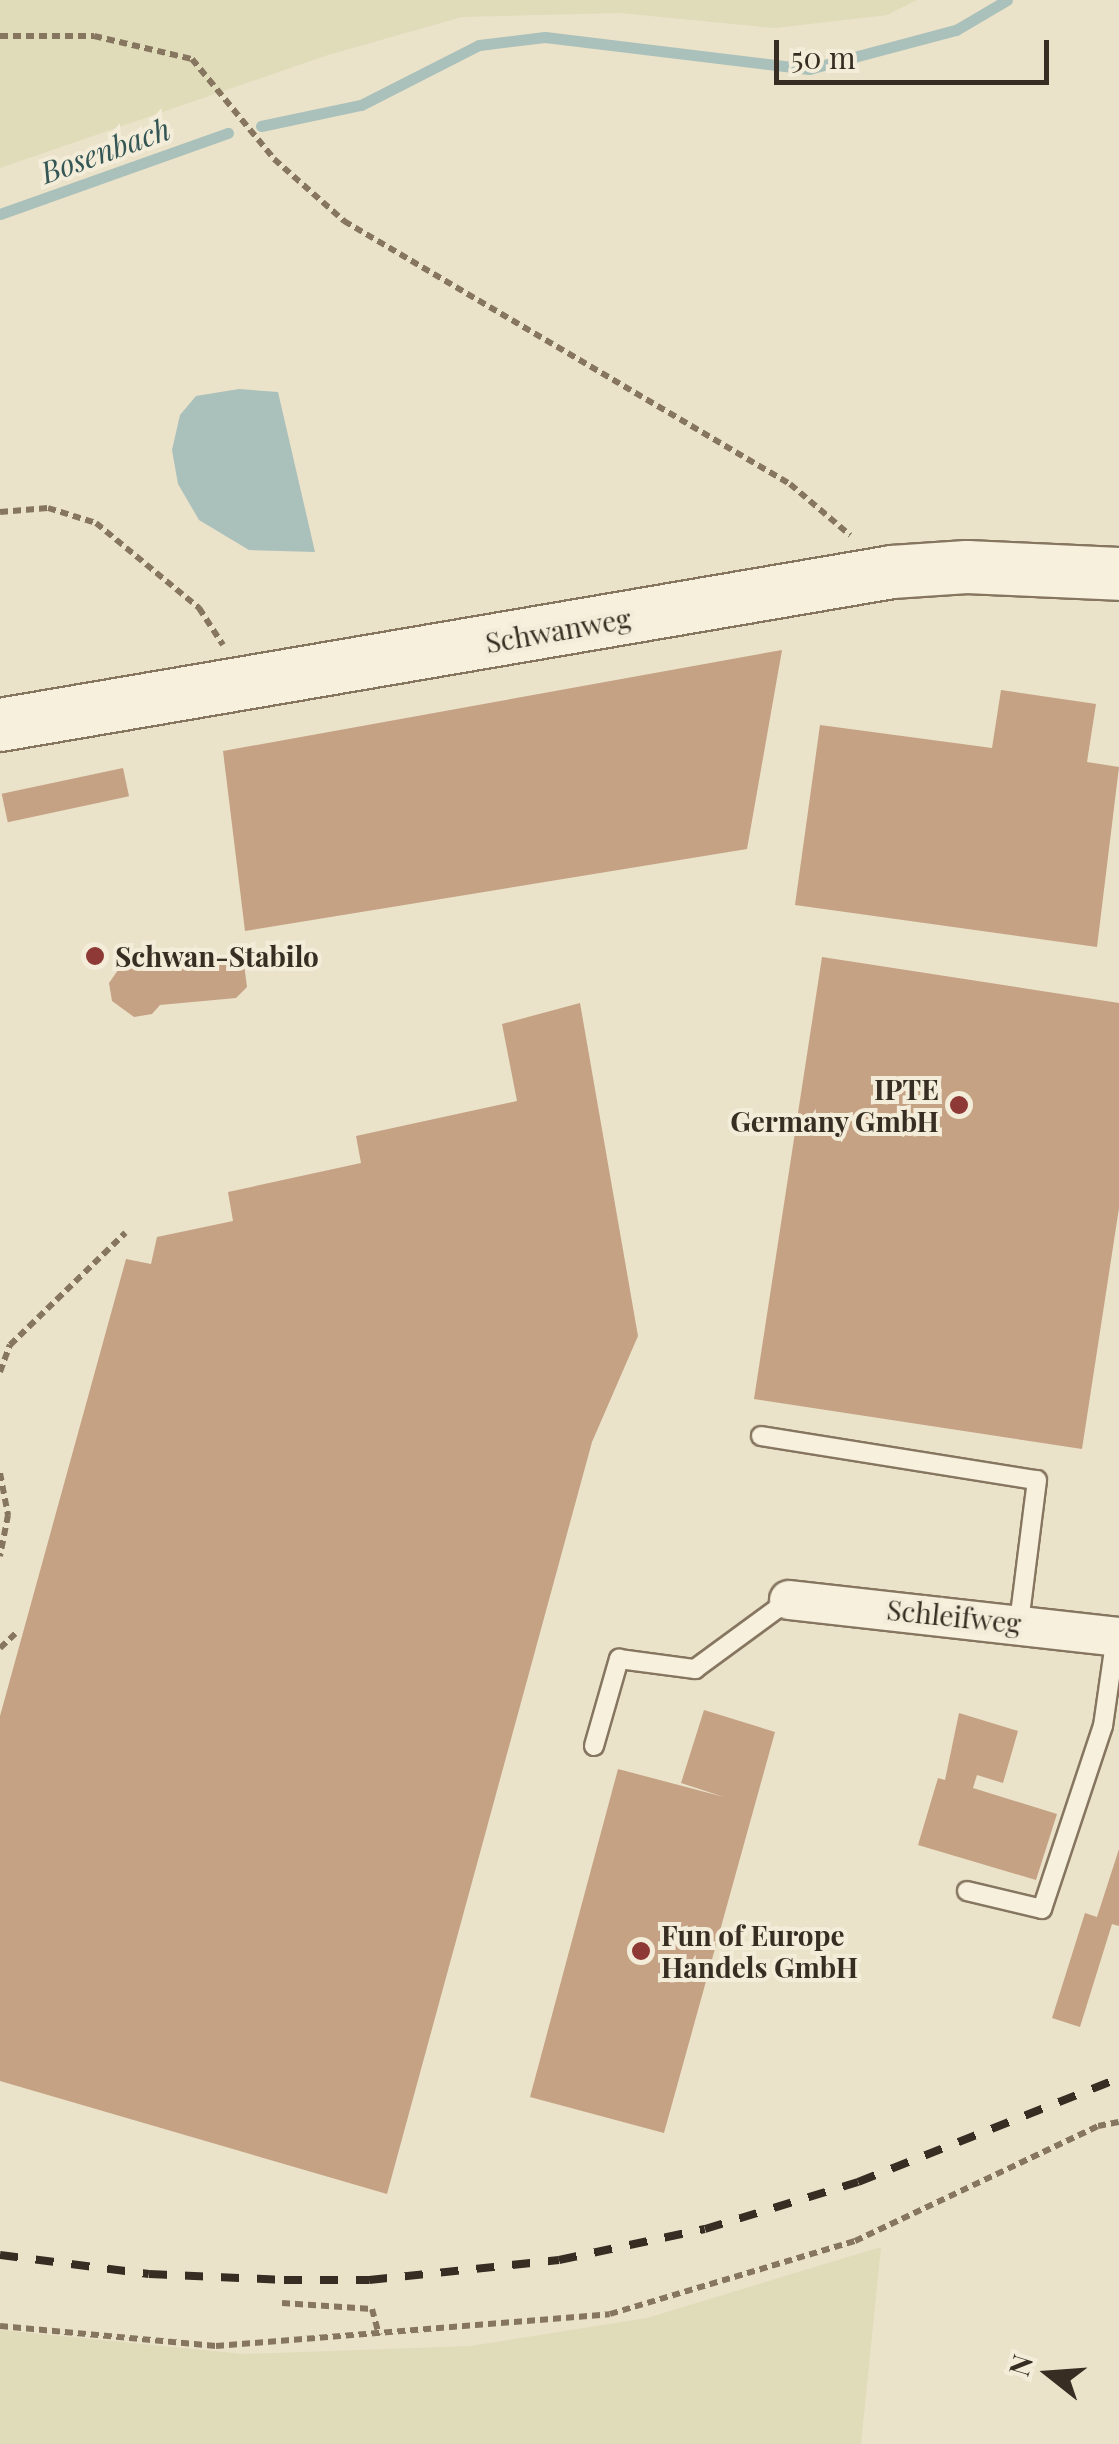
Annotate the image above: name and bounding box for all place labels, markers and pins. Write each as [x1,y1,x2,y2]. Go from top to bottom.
place label: Schwan-Stabilo [115,939,319,973]
marker: Schwan-Stabilo [84,945,106,967]
place label: IPTE Germany GmbH [729,1072,939,1138]
marker: IPTE Germany GmbH [948,1094,970,1116]
place label: Fun of Europe Handels GmbH [661,1918,858,1984]
marker: Fun of Europe Handels GmbH [630,1940,652,1962]

